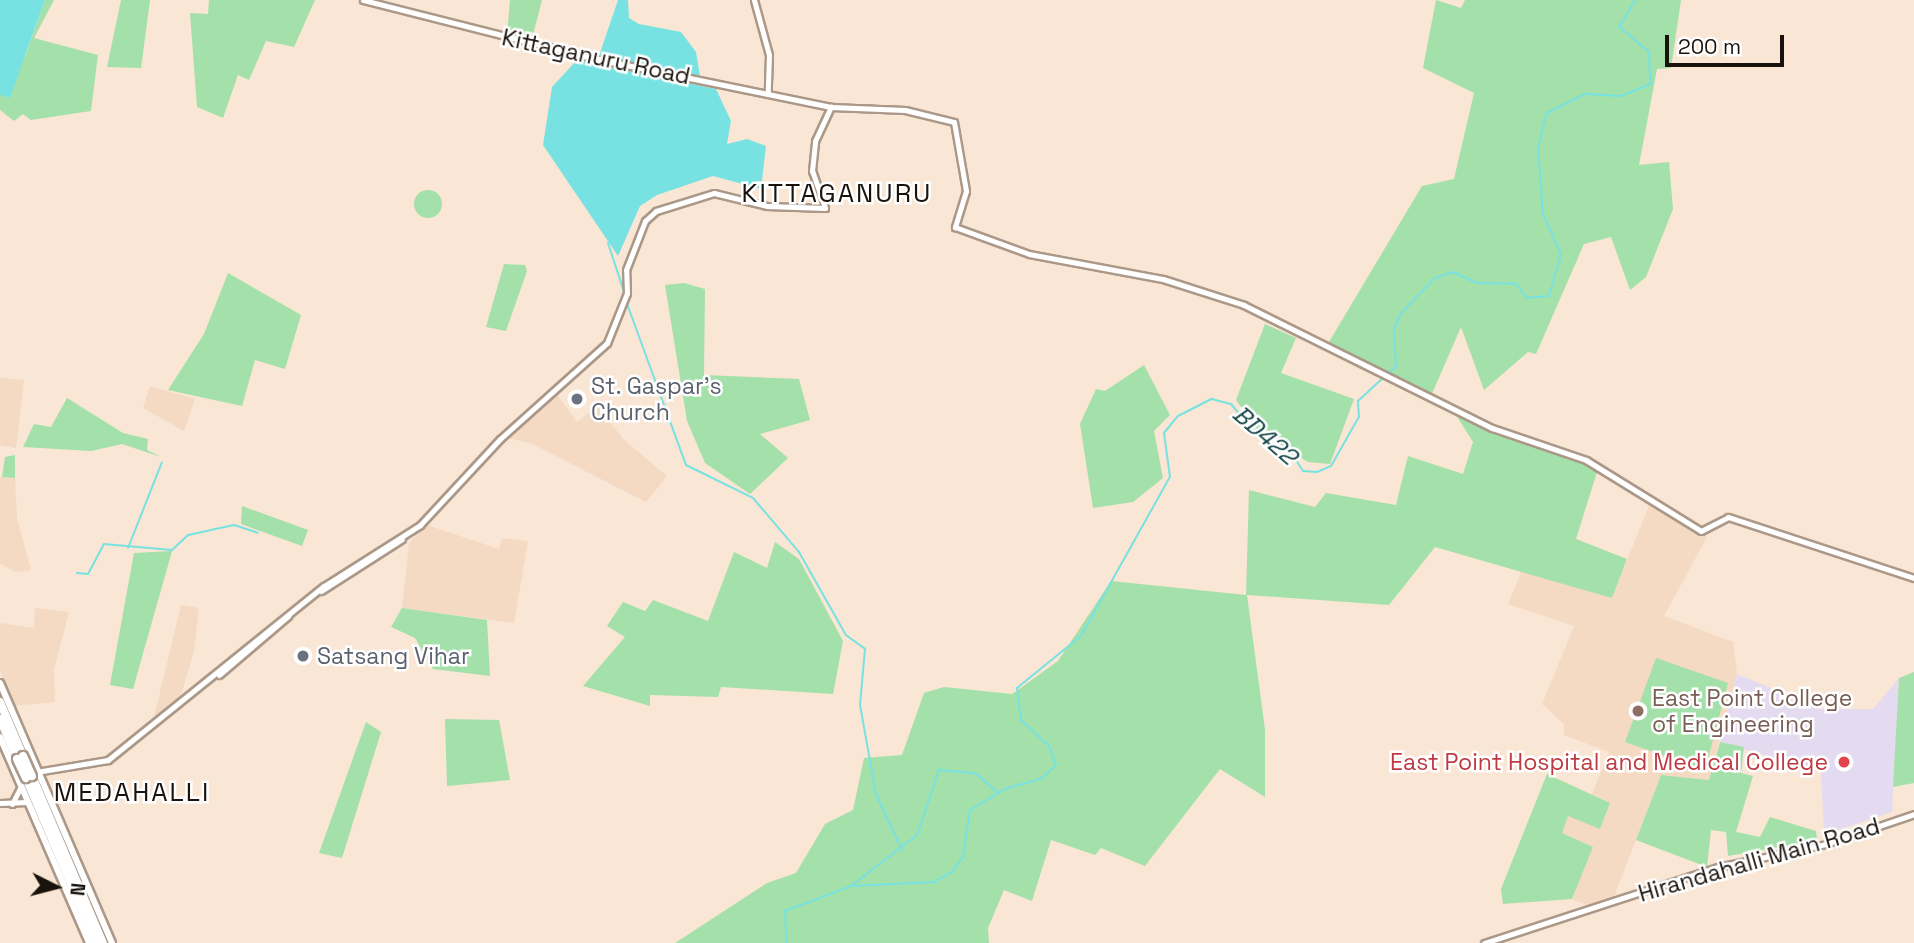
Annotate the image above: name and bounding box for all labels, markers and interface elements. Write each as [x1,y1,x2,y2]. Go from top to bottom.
scale bar [1669,21,1788,65]
street label: Kittaganuru Road [499,24,693,90]
text: 200 m [1678,33,1741,60]
district label: KITTAGANURU [743,178,931,210]
place label: St. Gaspar's Church [591,372,722,426]
marker: St. Gaspar's Church [569,391,585,407]
water label: BD422 [1227,399,1303,471]
place label: Satsang Vihar [317,642,470,670]
marker: Satsang Vihar [295,648,311,664]
place label: East Point College of Engineering [1652,684,1852,738]
marker: East Point College of Engineering [1630,703,1646,719]
place label: East Point Hospital and Medical College [1390,748,1828,776]
marker: East Point Hospital and Medical College [1834,752,1854,772]
district label: MEDAHALLI [55,777,209,809]
street label: Hirandahalli Main Road [1635,812,1883,908]
north arrow [21,852,91,922]
text: N [64,882,90,897]

